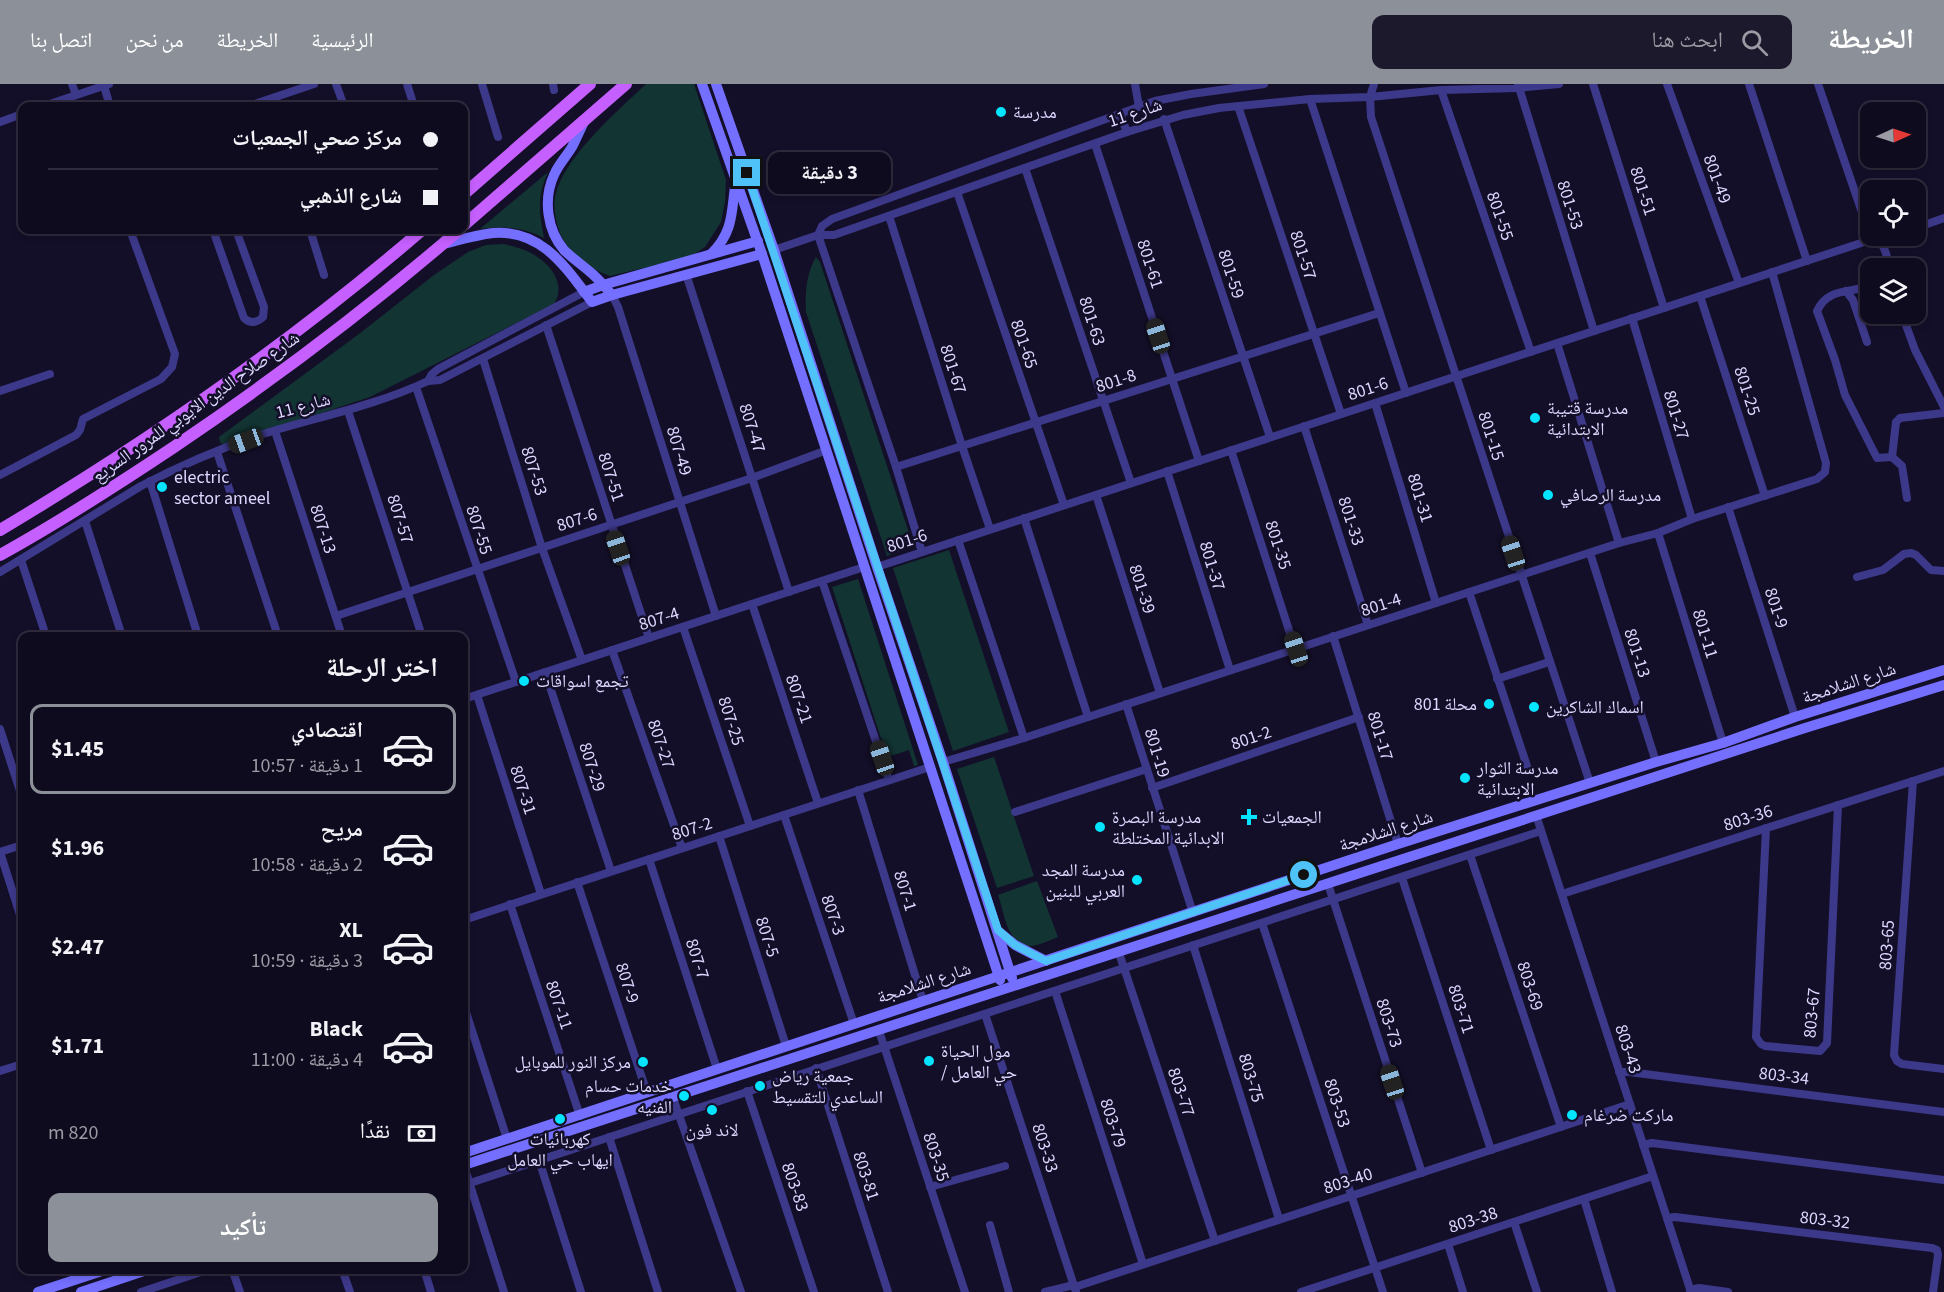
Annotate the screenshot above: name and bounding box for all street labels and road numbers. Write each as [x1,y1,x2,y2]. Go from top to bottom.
street label: شارع 11 [1105,92,1165,134]
street label: 801-49 [1697,151,1737,207]
street label: 801-51 [1623,163,1663,219]
street label: 801-53 [1550,177,1590,233]
street label: 801-55 [1480,188,1520,244]
street label: 801-57 [1283,227,1323,283]
street label: 801-61 [1130,236,1170,292]
street label: 801-59 [1211,246,1251,302]
street label: 801-63 [1072,293,1112,349]
street label: 801-65 [1004,316,1044,372]
street label: شارع صلاح الدين الايوبي للمرور السريع [87,326,306,490]
street label: 801-67 [933,341,973,397]
street label: 801-8 [1092,363,1140,399]
street label: 801-25 [1727,363,1767,419]
street label: 801-6 [1344,371,1392,407]
street label: شارع 11 [273,387,333,425]
street label: 801-27 [1657,387,1695,443]
street label: 807-47 [732,400,772,456]
street label: 801-15 [1471,408,1511,464]
street label: 807-49 [660,423,698,479]
street label: 807-53 [514,443,554,499]
street label: 807-51 [591,449,631,505]
street label: 801-31 [1401,470,1439,526]
street label: 807-57 [380,491,420,547]
street label: 801-33 [1331,493,1371,549]
street label: 807-13 [303,501,343,557]
street label: 807-55 [459,502,499,558]
street label: 807-6 [553,502,601,538]
street label: 801-35 [1258,517,1298,573]
street label: 801-6 [883,523,931,559]
street label: 801-37 [1193,538,1231,594]
street label: 801-39 [1122,561,1162,617]
street label: 801-9 [1758,584,1794,632]
street label: 801-4 [1357,587,1405,623]
street label: 807-4 [635,601,683,637]
street label: 801-11 [1686,606,1724,662]
street label: 801-13 [1617,625,1657,681]
street label: شارع الشلامجة [1799,656,1899,710]
street label: 807-21 [779,671,819,727]
street label: 807-25 [711,693,751,749]
street label: 801-17 [1361,708,1399,764]
street label: 807-27 [641,716,681,772]
street label: 801-2 [1227,719,1275,757]
street label: 801-19 [1138,725,1176,781]
street label: 807-29 [572,739,612,795]
street label: 807-31 [503,762,543,818]
street label: 803-36 [1720,798,1776,838]
street label: شارع الشلامجة [1336,804,1436,858]
street label: 807-2 [668,811,716,847]
street label: 807-1 [887,868,923,914]
street label: 807-3 [814,891,852,939]
street label: 807-5 [749,913,785,961]
street label: 803-65 [1873,919,1901,971]
street label: 807-7 [679,935,715,983]
street label: شارع الشلامجة [874,956,974,1010]
street label: 803-69 [1510,958,1550,1014]
street label: 807-9 [609,959,645,1007]
street label: 807-11 [539,977,579,1033]
street label: 803-71 [1441,981,1481,1037]
street label: 803-67 [1797,987,1827,1039]
street label: 803-73 [1369,995,1409,1051]
street label: 803-43 [1608,1021,1648,1077]
street label: 803-75 [1232,1050,1270,1106]
street label: 803-34 [1758,1061,1811,1091]
street label: 803-77 [1161,1064,1201,1120]
street label: 803-53 [1317,1075,1357,1131]
street label: 803-79 [1093,1095,1133,1151]
street label: 803-33 [1025,1120,1065,1176]
street label: 803-35 [916,1129,956,1185]
street label: 803-81 [846,1148,886,1204]
street label: 803-83 [775,1159,815,1215]
street label: 803-40 [1320,1161,1376,1201]
street label: 803-38 [1445,1200,1501,1240]
street label: 803-32 [1799,1205,1852,1235]

